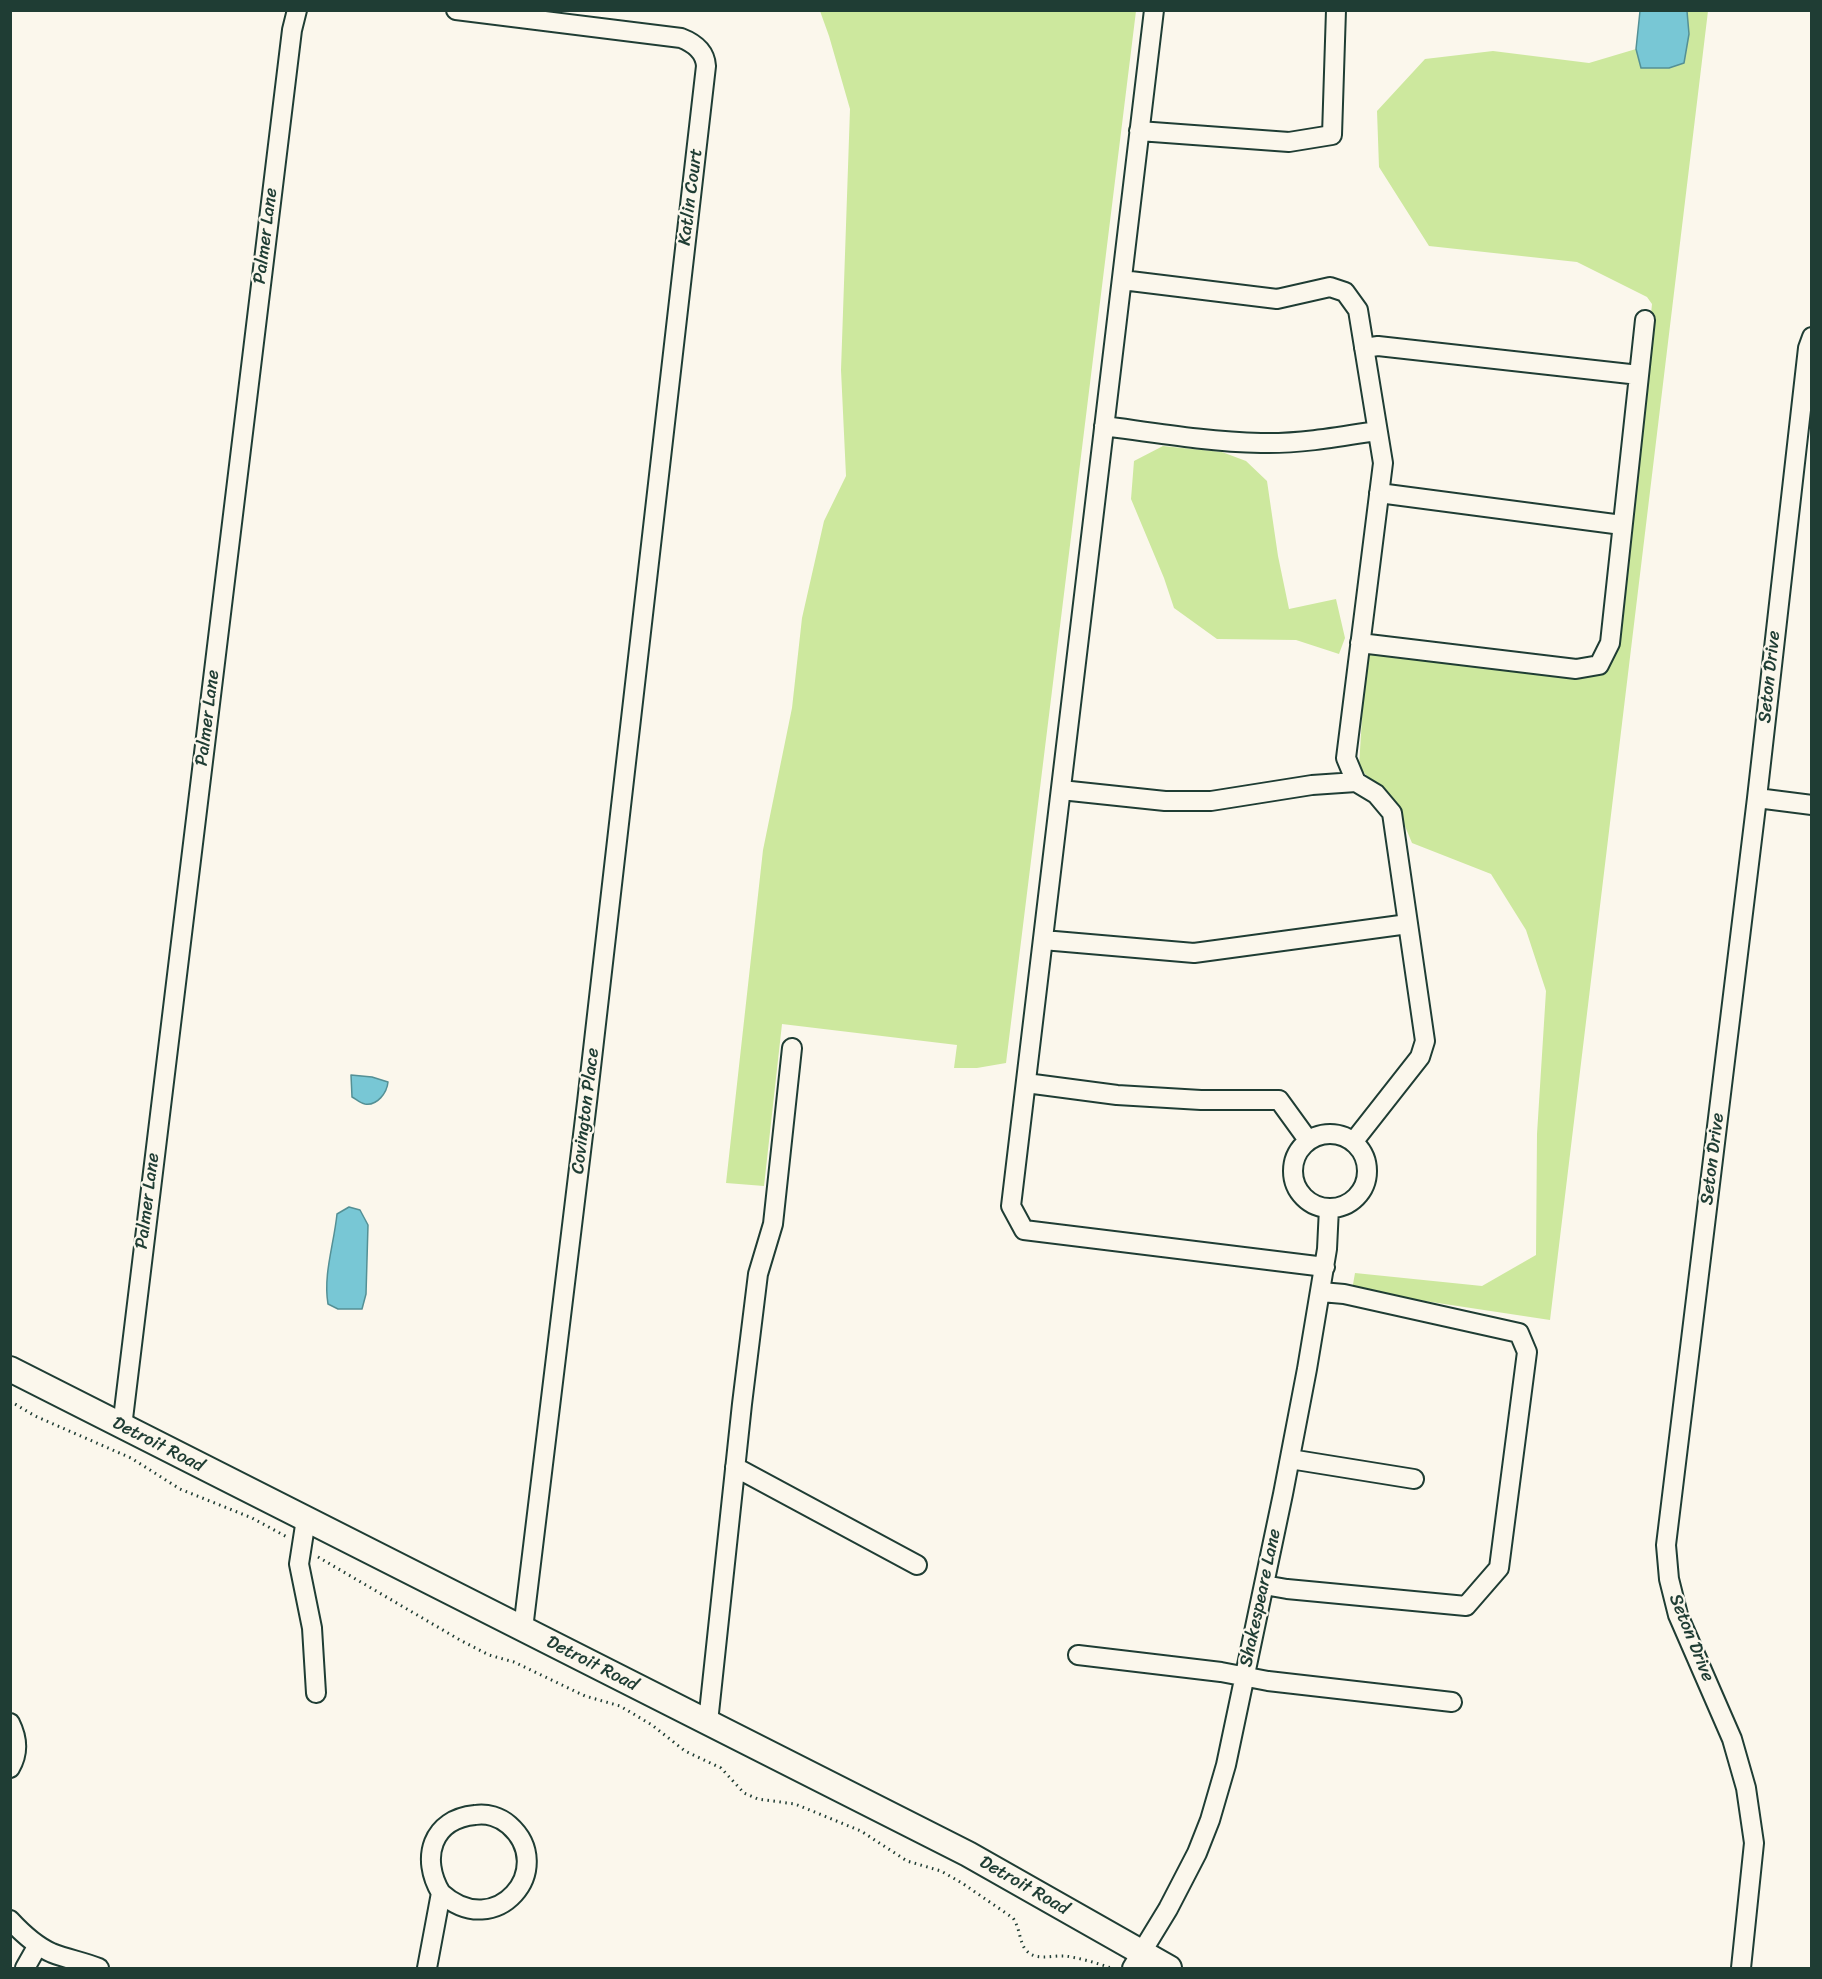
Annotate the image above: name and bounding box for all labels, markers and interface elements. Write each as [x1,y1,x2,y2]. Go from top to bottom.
street label: Katlin Court [674,147,708,247]
street label: Palmer Lane [249,187,283,285]
street label: Seton Drive [1754,630,1786,724]
street label: Palmer Lane [191,669,225,767]
street label: Covington Place [568,1047,604,1175]
street label: Seton Drive [1697,1112,1729,1206]
street label: Palmer Lane [131,1152,165,1250]
street label: Detroit Road [109,1413,207,1477]
street label: Shakespeare Lane [1236,1527,1286,1669]
street label: Seton Drive [1664,1591,1718,1685]
street label: Detroit Road [543,1632,641,1696]
street label: Detroit Road [975,1852,1073,1920]

